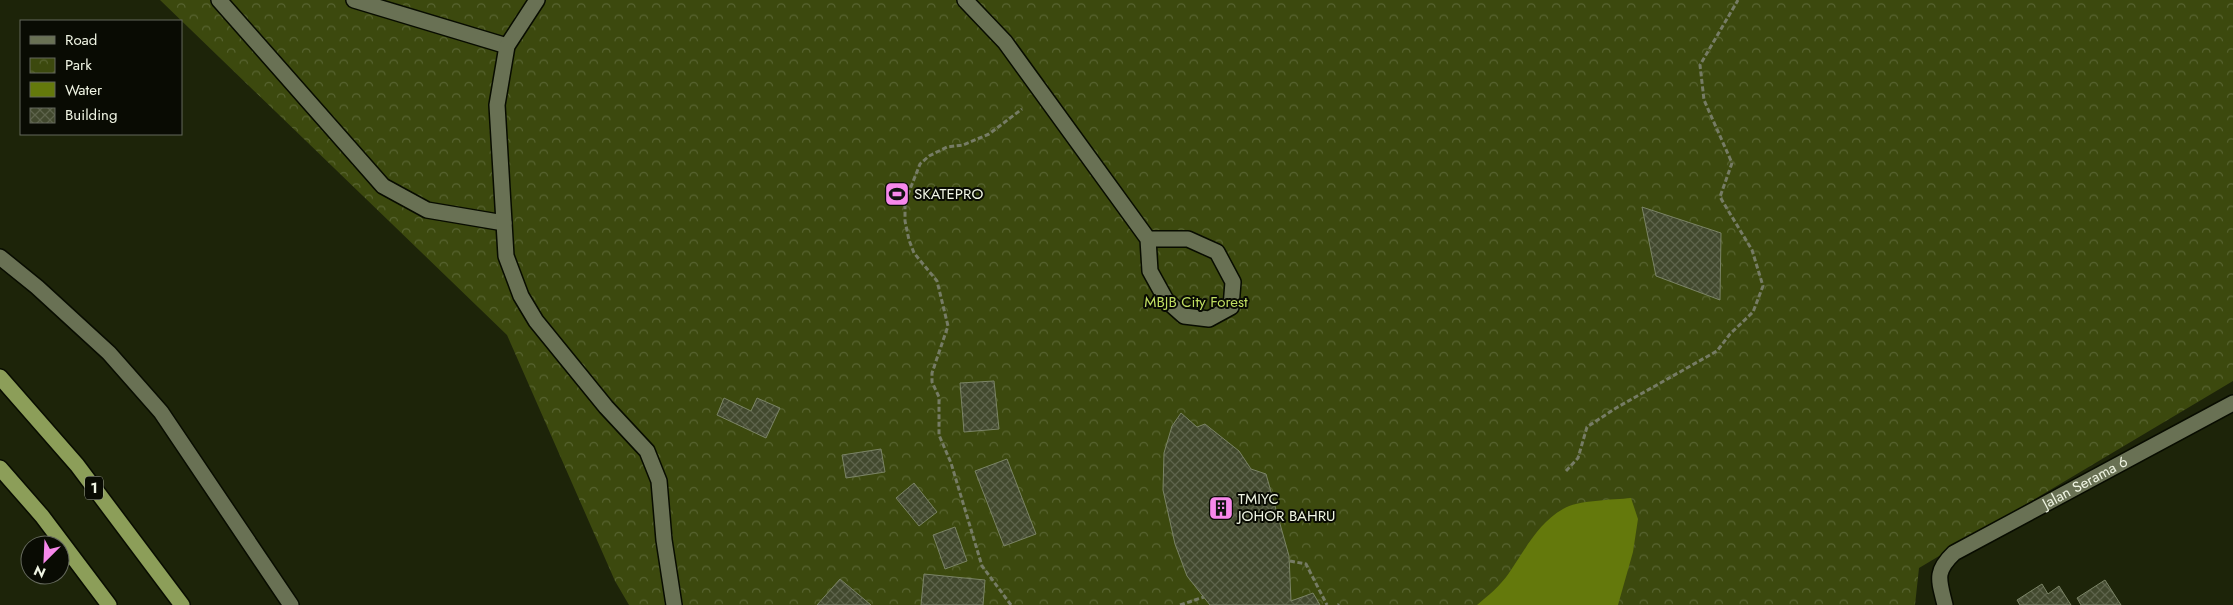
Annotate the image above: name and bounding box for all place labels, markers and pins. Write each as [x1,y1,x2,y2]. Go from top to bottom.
sports icon: SKATEPRO [884,181,910,207]
place label: SKATEPRO [914,183,983,205]
place label: TMIYC JOHOR BAHRU [1236,488,1336,527]
building icon: TMIYC JOHOR BAHRU [1208,495,1234,521]

